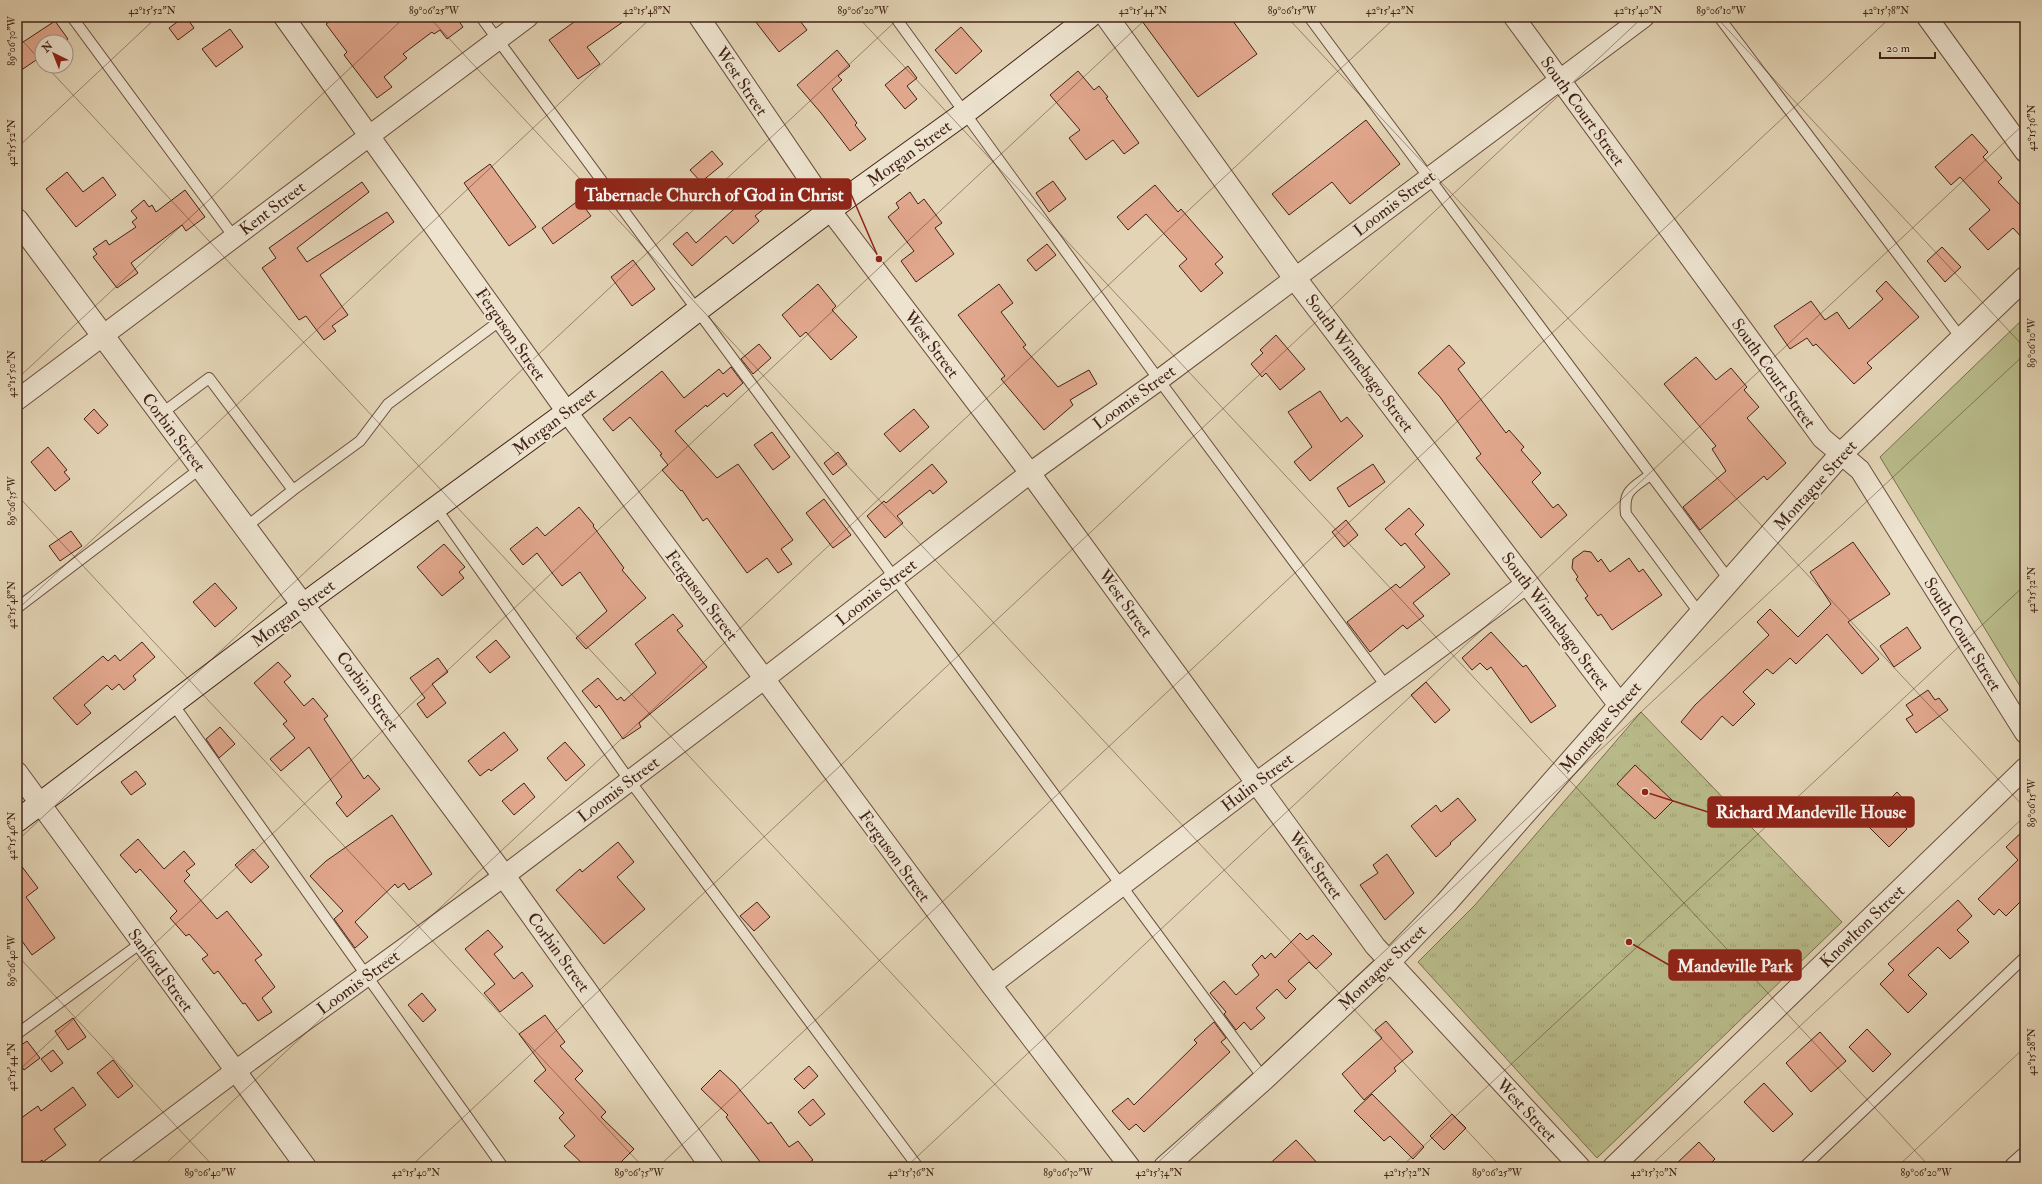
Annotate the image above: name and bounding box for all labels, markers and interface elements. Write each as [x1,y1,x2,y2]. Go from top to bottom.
text: 42°15'52"N [128,5,176,17]
text: 89°06'25"W [409,5,460,17]
text: 42°15'48"N [623,5,671,17]
text: 89°06'20"W [838,5,889,17]
text: 42°15'44"N [1119,5,1167,17]
text: 89°06'15"W [1268,5,1317,17]
text: 42°15'42"N [1366,5,1414,17]
text: 42°15'40"N [1614,5,1662,17]
text: 89°06'10"W [1696,5,1746,17]
text: 42°15'38"N [1863,5,1909,17]
text: 89°06'30"W [6,15,18,66]
north arrow [34,34,74,74]
scale bar [1880,34,1935,60]
text: N [39,38,56,56]
text: 20 m [1886,41,1911,56]
street label: West Street [710,42,773,120]
street label: South Court Street [1536,52,1630,171]
text: 42°15'36"N [2026,105,2038,151]
street label: Morgan Street [863,115,956,191]
text: 42°15'52"N [6,119,18,167]
street label: Loomis Street [1349,166,1440,241]
street label: Kent Street [235,176,310,240]
callout: Tabernacle Church of God in Christ [576,179,851,209]
text: Tabernacle Church of God in Christ [583,184,844,207]
street label: Ferguson Street [471,284,551,385]
street label: South Winnebago Street [1301,290,1419,437]
street label: West Street [899,306,964,382]
street label: South Court Street [1727,314,1821,433]
text: 89°06'10"W [2026,318,2038,368]
text: 42°15'50"N [6,350,18,398]
street label: Loomis Street [1089,360,1180,434]
street label: Morgan Street [508,383,601,460]
street label: Corbin Street [137,389,210,476]
street label: Montague Street [1769,435,1862,535]
text: 89°06'35"W [6,476,18,525]
street label: Ferguson Street [661,546,743,645]
street label: South Winnebago Street [1497,548,1615,695]
street label: Loomis Street [832,554,921,630]
street label: West Street [1093,564,1158,642]
text: 42°15'32"N [2026,567,2038,613]
street label: South Court Street [1919,573,2006,695]
street label: Morgan Street [247,575,340,652]
text: 42°15'48"N [6,581,18,629]
street label: Corbin Street [332,647,404,736]
street label: Montague Street [1555,677,1646,777]
street label: Hulin Street [1217,748,1298,816]
street label: Loomis Street [573,752,664,827]
text: 89°06'15"W [2026,778,2038,827]
callout: Richard Mandeville House [1708,797,1914,827]
text: Richard Mandeville House [1716,801,1907,824]
street label: Ferguson Street [854,806,935,907]
text: 42°15'46"N [6,812,18,860]
street label: West Street [1283,826,1348,904]
street label: Knowlton Street [1815,880,1910,972]
street label: Corbin Street [523,908,595,997]
street label: Montague Street [1334,920,1431,1015]
street label: Sanford Street [123,924,198,1016]
text: 89°06'40"W [6,935,18,987]
street label: Loomis Street [313,945,404,1019]
callout: Mandeville Park [1669,950,1801,980]
text: Mandeville Park [1676,955,1793,978]
text: 42°15'28"N [2026,1028,2038,1076]
text: 42°15'44"N [6,1043,18,1091]
street label: West Street [1491,1074,1562,1147]
text: 89°06'40"W [184,1167,236,1179]
text: 42°15'40"N [392,1167,440,1179]
text: 89°06'35"W [615,1167,664,1179]
text: 42°15'36"N [888,1167,934,1179]
text: 89°06'30"W [1043,1167,1094,1179]
text: 42°15'34"N [1135,1167,1183,1179]
text: 42°15'32"N [1384,1167,1430,1179]
text: 89°06'25"W [1472,1167,1523,1179]
text: 42°15'30"N [1631,1167,1677,1179]
text: 89°06'20"W [1901,1167,1952,1179]

